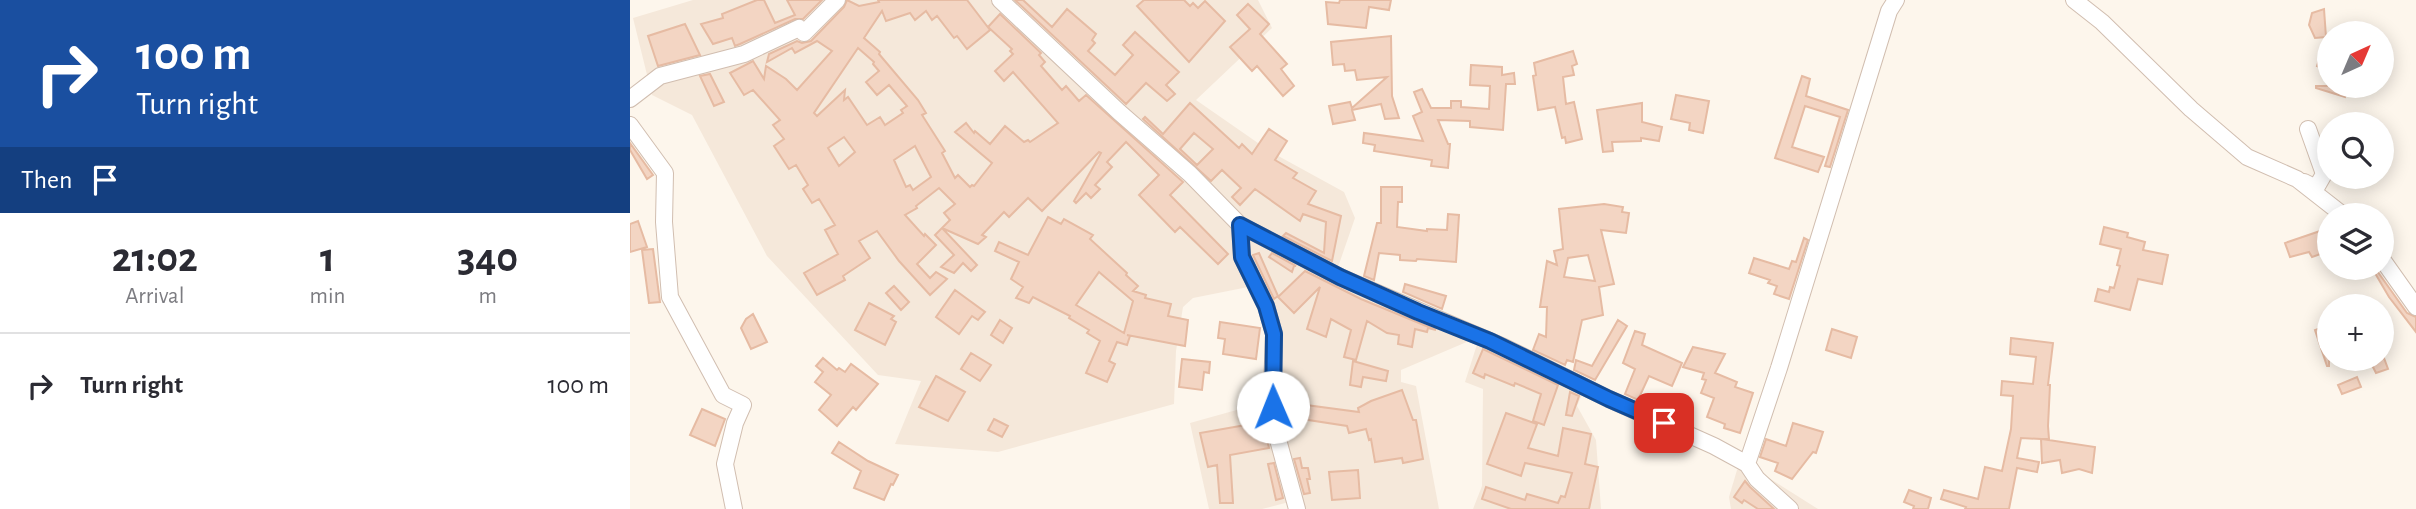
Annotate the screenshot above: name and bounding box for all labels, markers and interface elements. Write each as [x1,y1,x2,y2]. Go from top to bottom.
north arrow [2317,21,2394,98]
map controls [2317,21,2394,371]
icon: right [21,28,112,119]
text: 100 m [136,30,252,79]
text: Turn right [136,88,258,120]
button: search [2317,112,2394,189]
icon: arrive [86,161,124,199]
text: Then [21,167,72,193]
button: layers [2317,203,2394,280]
text: 21:02 [112,237,198,279]
text: 1 [320,237,335,279]
text: 340 [457,237,518,279]
text: Arrival [125,285,184,308]
text: min [310,285,345,308]
text: m [479,285,497,308]
button: + [2317,294,2394,371]
icon: right [21,367,59,405]
position arrow [1236,370,1310,444]
text: Turn right [80,372,183,398]
text: 100 m [548,372,609,398]
pin [1634,393,1694,453]
icon: arrive [1645,404,1683,442]

